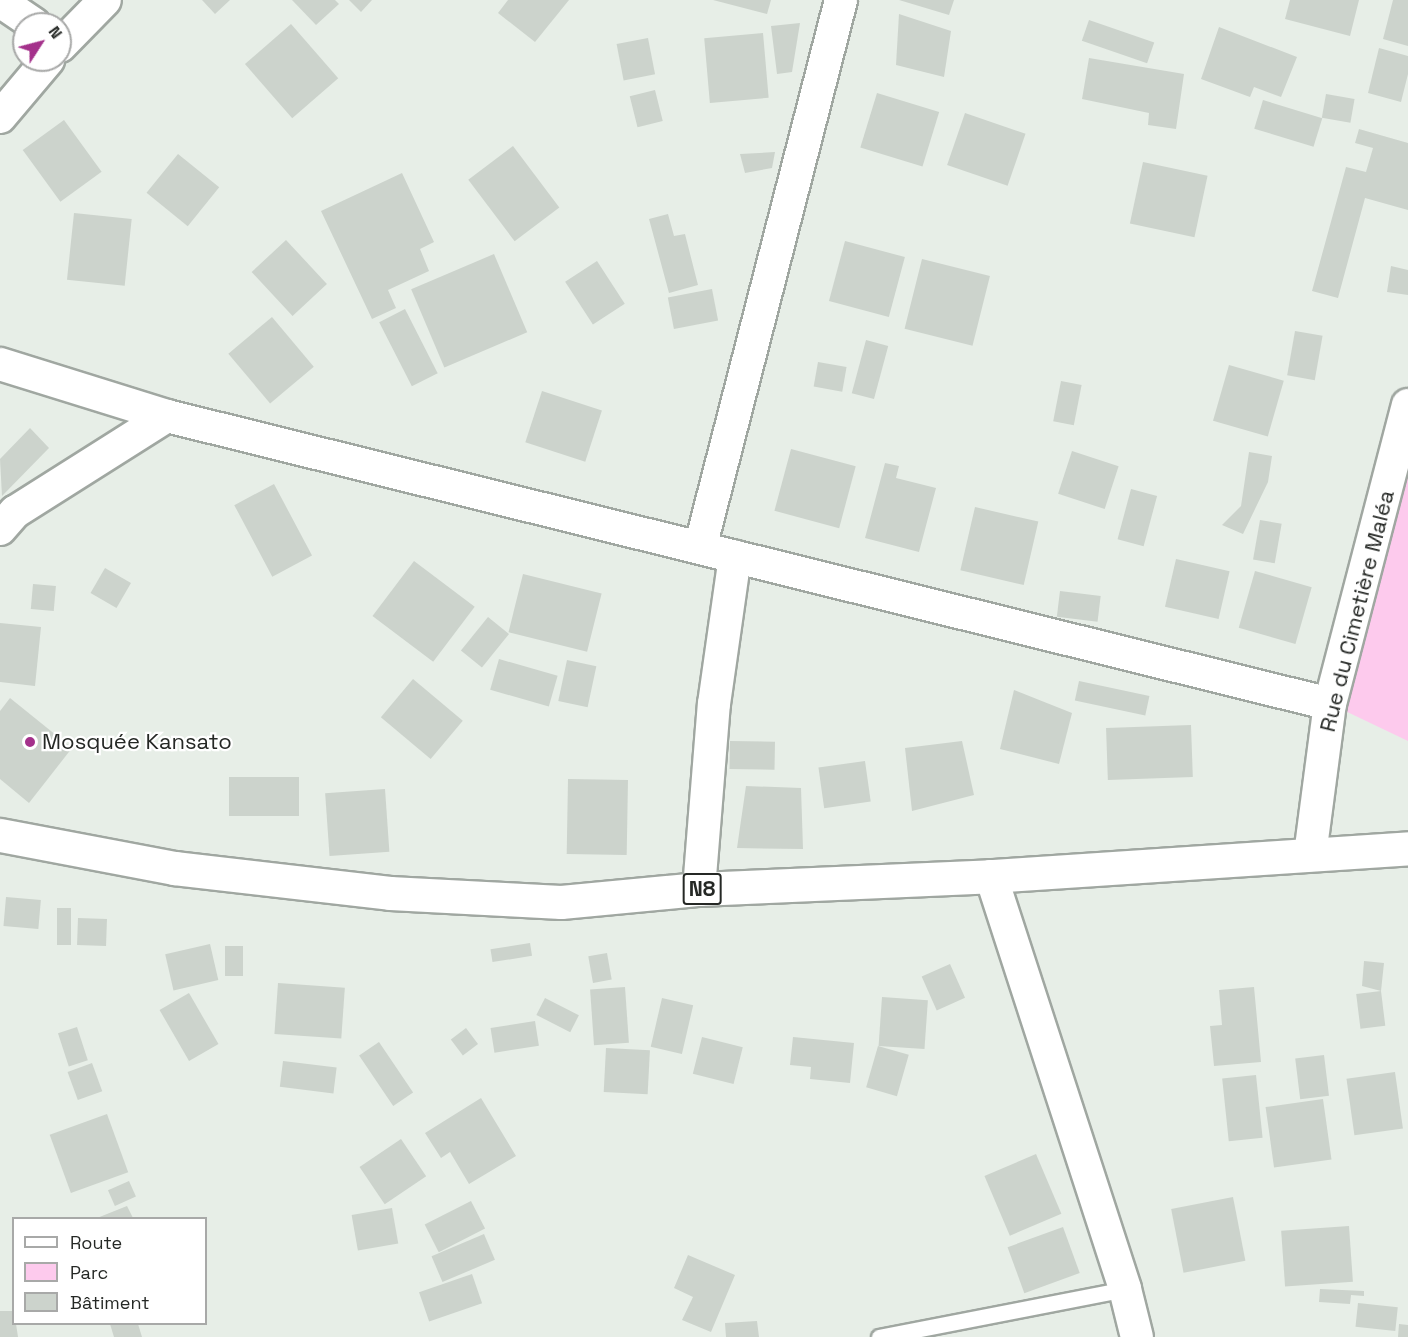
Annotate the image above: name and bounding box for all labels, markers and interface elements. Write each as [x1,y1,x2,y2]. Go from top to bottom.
north arrow [12,12,72,72]
text: N [44,22,67,43]
street label: Rue du Cimetière Maléa [1314,487,1400,735]
place label: Mosquée Kansato [42,729,232,755]
marker: Mosquée Kansato [23,735,37,749]
road number: N8 [682,871,722,907]
legend [12,1217,207,1325]
text: Route [70,1231,122,1254]
text: Parc [70,1261,108,1284]
text: Bâtiment [70,1291,150,1314]

